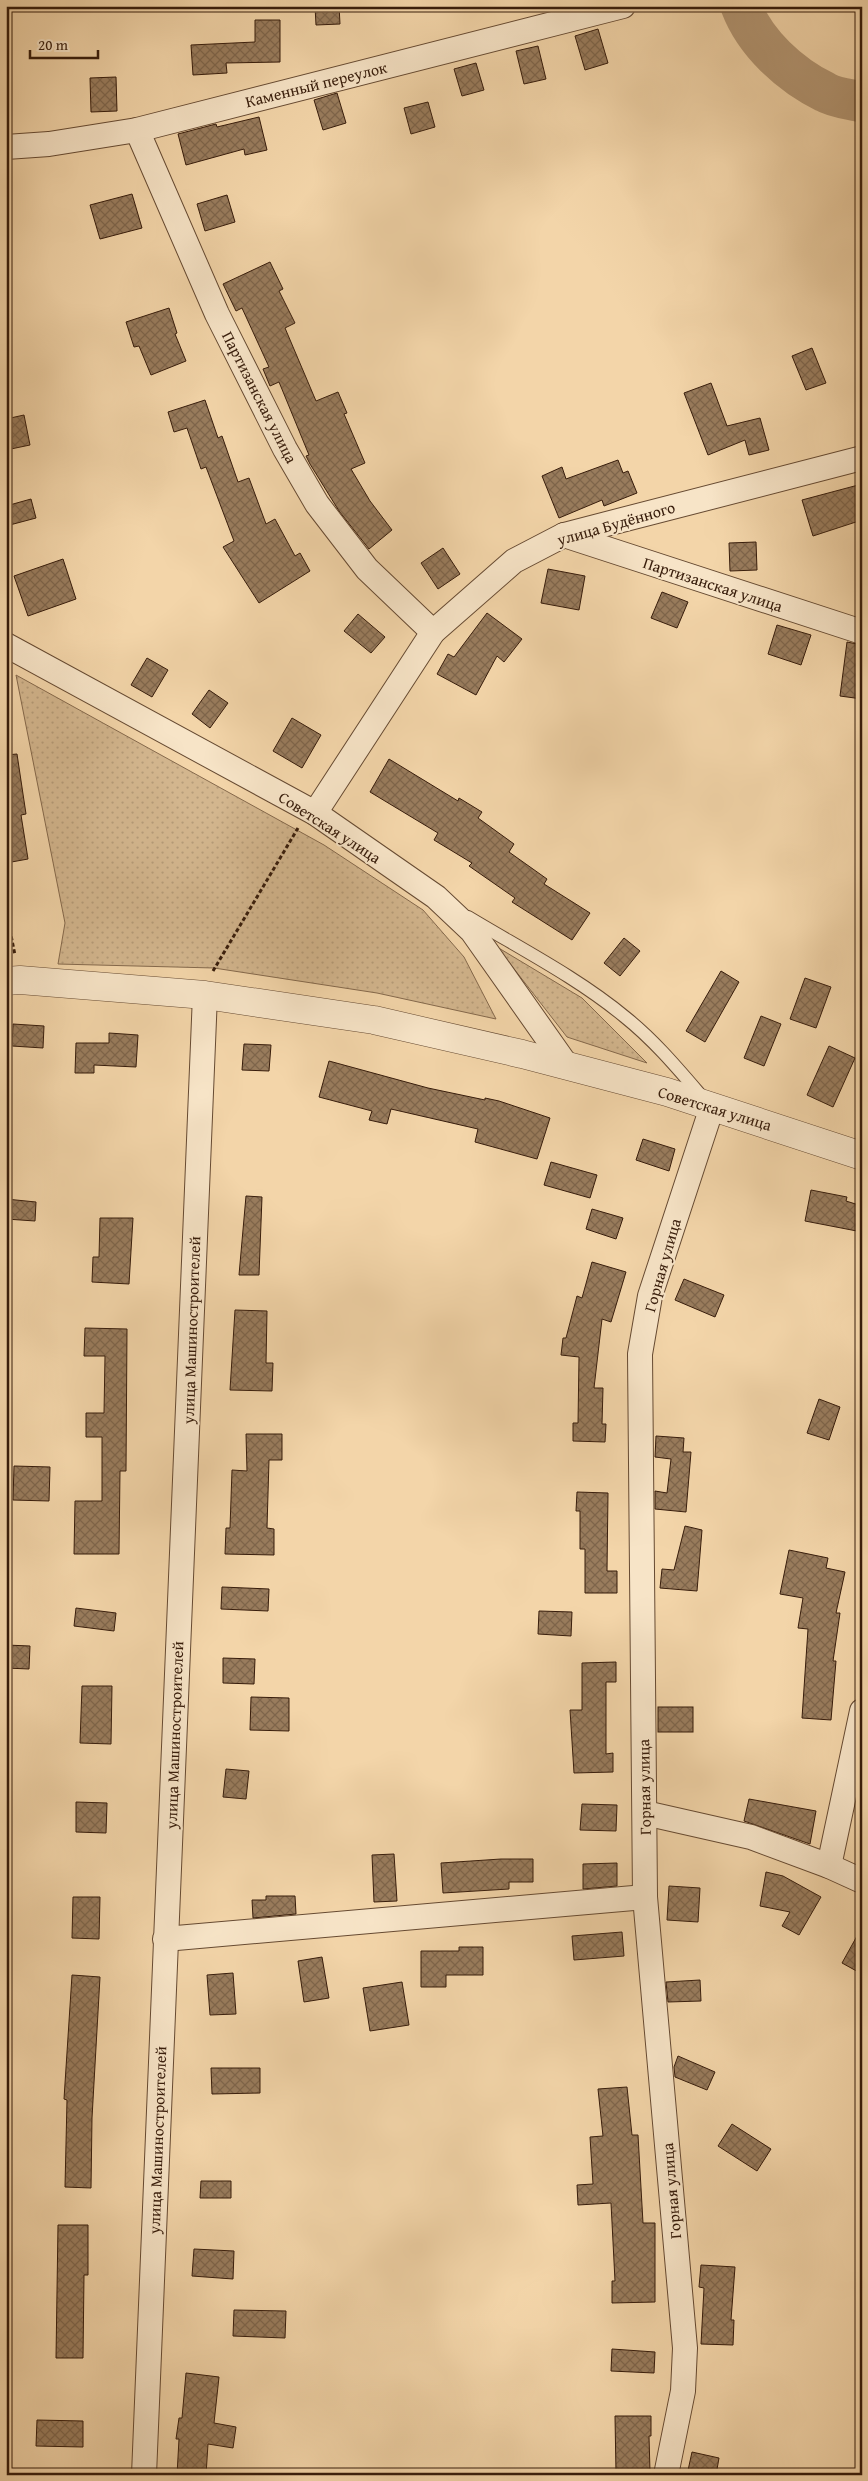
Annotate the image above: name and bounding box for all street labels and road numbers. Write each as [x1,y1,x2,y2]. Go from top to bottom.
street label: Каменный переулок [243,55,390,113]
street label: Партизанская улица [216,327,304,468]
street label: улица Будённого [553,495,678,552]
street label: Партизанская улица [640,550,786,618]
street label: Советская улица [274,785,386,869]
street label: Советская улица [655,1079,775,1137]
street label: Горная улица [637,1215,687,1315]
street label: улица Машиностроителей [176,1235,206,1425]
street label: улица Машиностроителей [159,1640,189,1830]
street label: Горная улица [631,1738,657,1835]
street label: улица Машиностроителей [142,2045,172,2235]
street label: Горная улица [655,2142,687,2240]

